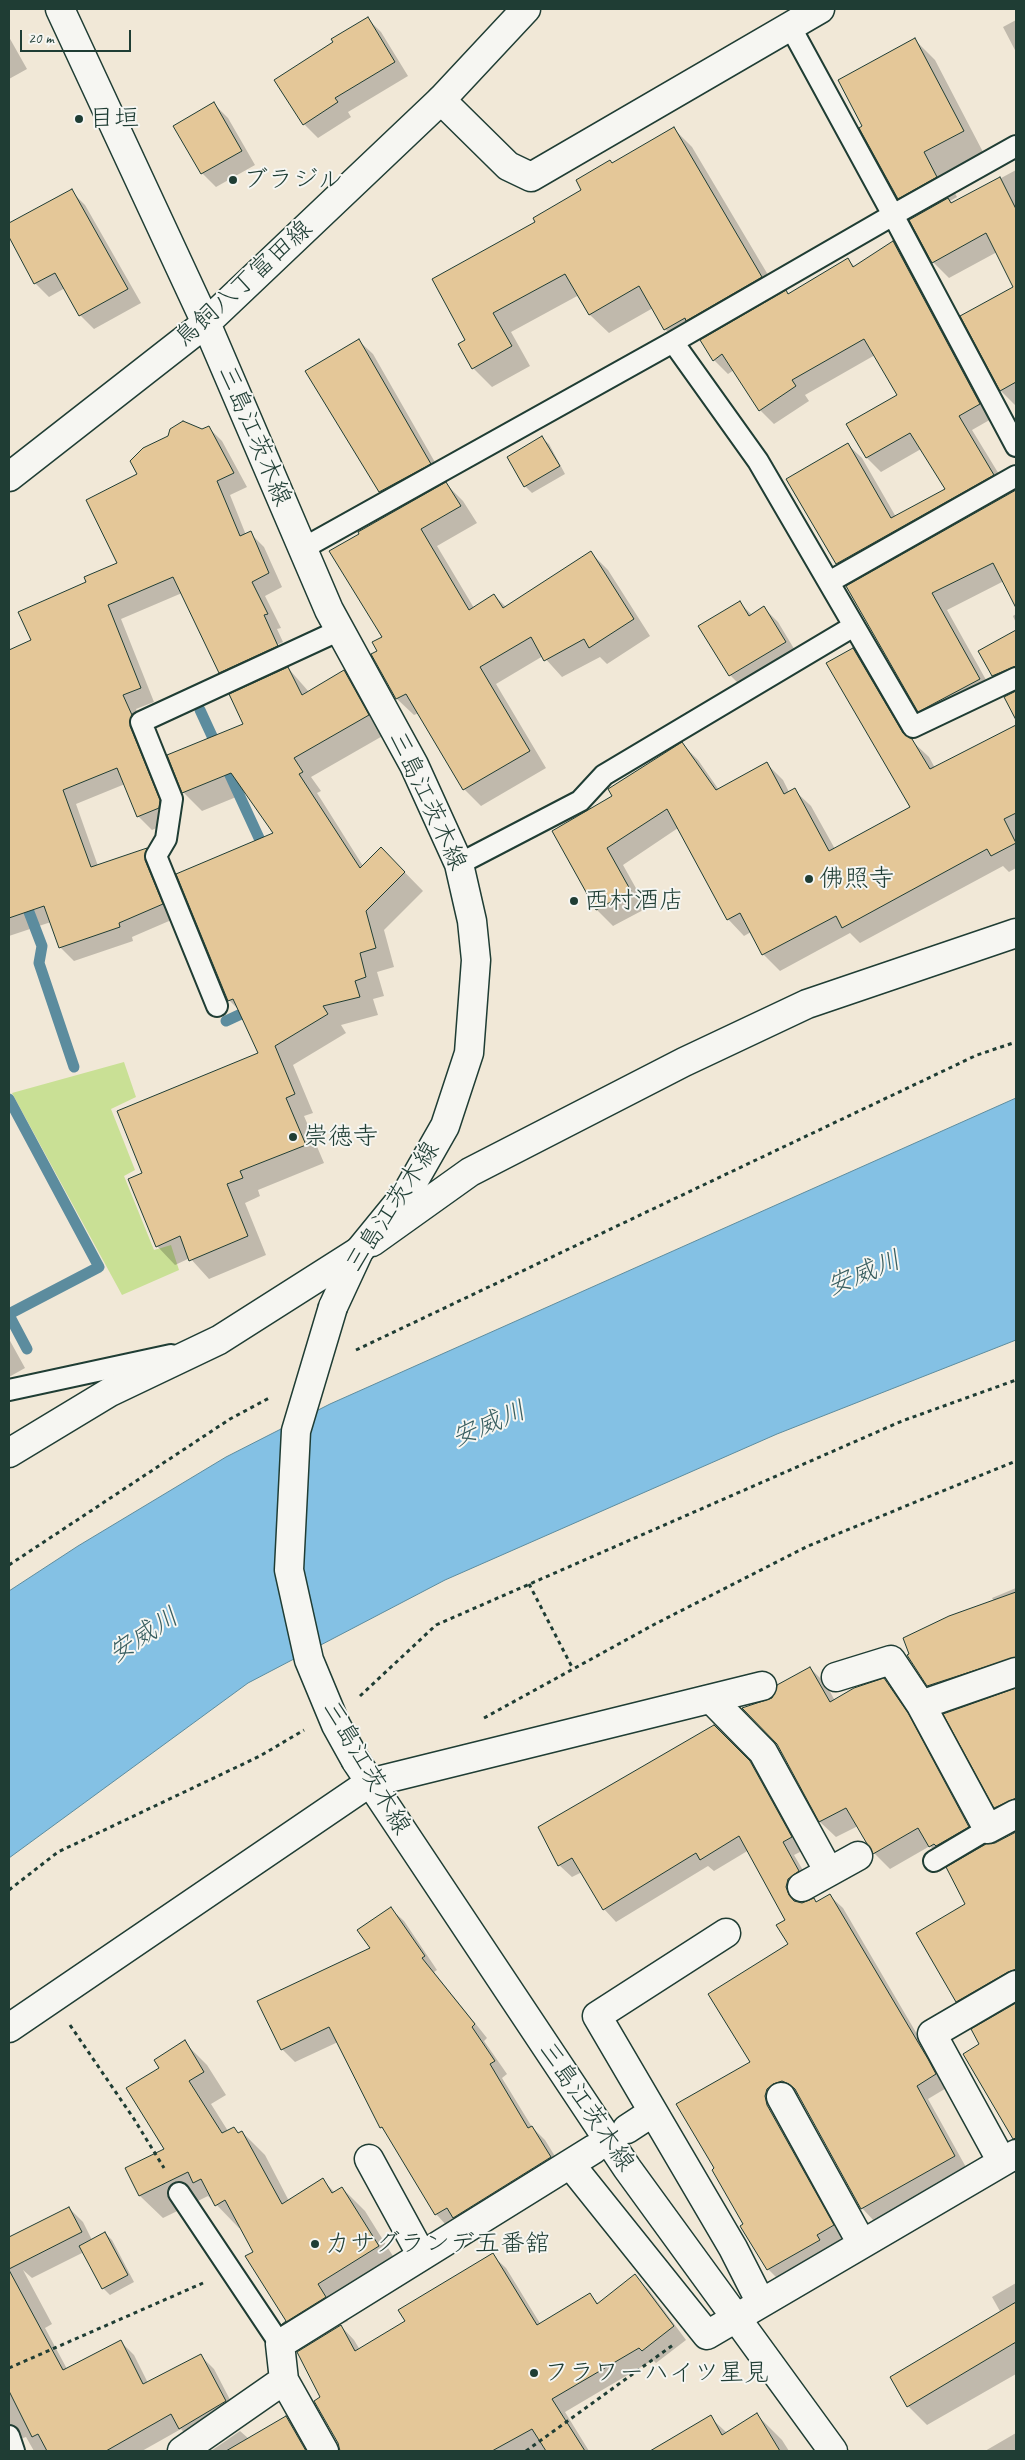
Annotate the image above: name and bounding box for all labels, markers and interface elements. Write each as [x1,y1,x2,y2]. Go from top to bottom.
scale bar [22,20,134,52]
text: 20 m [28,29,54,48]
place label: 目垣 [89,104,139,134]
marker: 目垣 [73,113,85,125]
place label: ブラジル [243,165,343,195]
marker: ブラジル [227,174,239,186]
street label: 鳥飼八丁富田線 [169,214,319,354]
street label: 三島江茨木線 [211,361,297,511]
street label: 三島江茨木線 [382,727,472,875]
place label: 佛照寺 [819,864,894,894]
marker: 佛照寺 [803,873,815,885]
place label: 西村酒店 [584,886,684,916]
marker: 西村酒店 [568,895,580,907]
place label: 崇徳寺 [303,1122,378,1152]
marker: 崇徳寺 [287,1131,299,1143]
street label: 三島江茨木線 [340,1136,446,1278]
water label: 安威川 [822,1245,906,1303]
water label: 安威川 [447,1395,531,1455]
water label: 安威川 [103,1602,185,1670]
street label: 三島江茨木線 [316,1696,416,1840]
street label: 三島江茨木線 [532,2036,640,2178]
place label: カサグランデ五番舘 [325,2229,550,2259]
marker: カサグランデ五番舘 [309,2238,321,2250]
place label: フラワーハイツ星見 [544,2358,769,2388]
marker: フラワーハイツ星見 [528,2367,540,2379]

